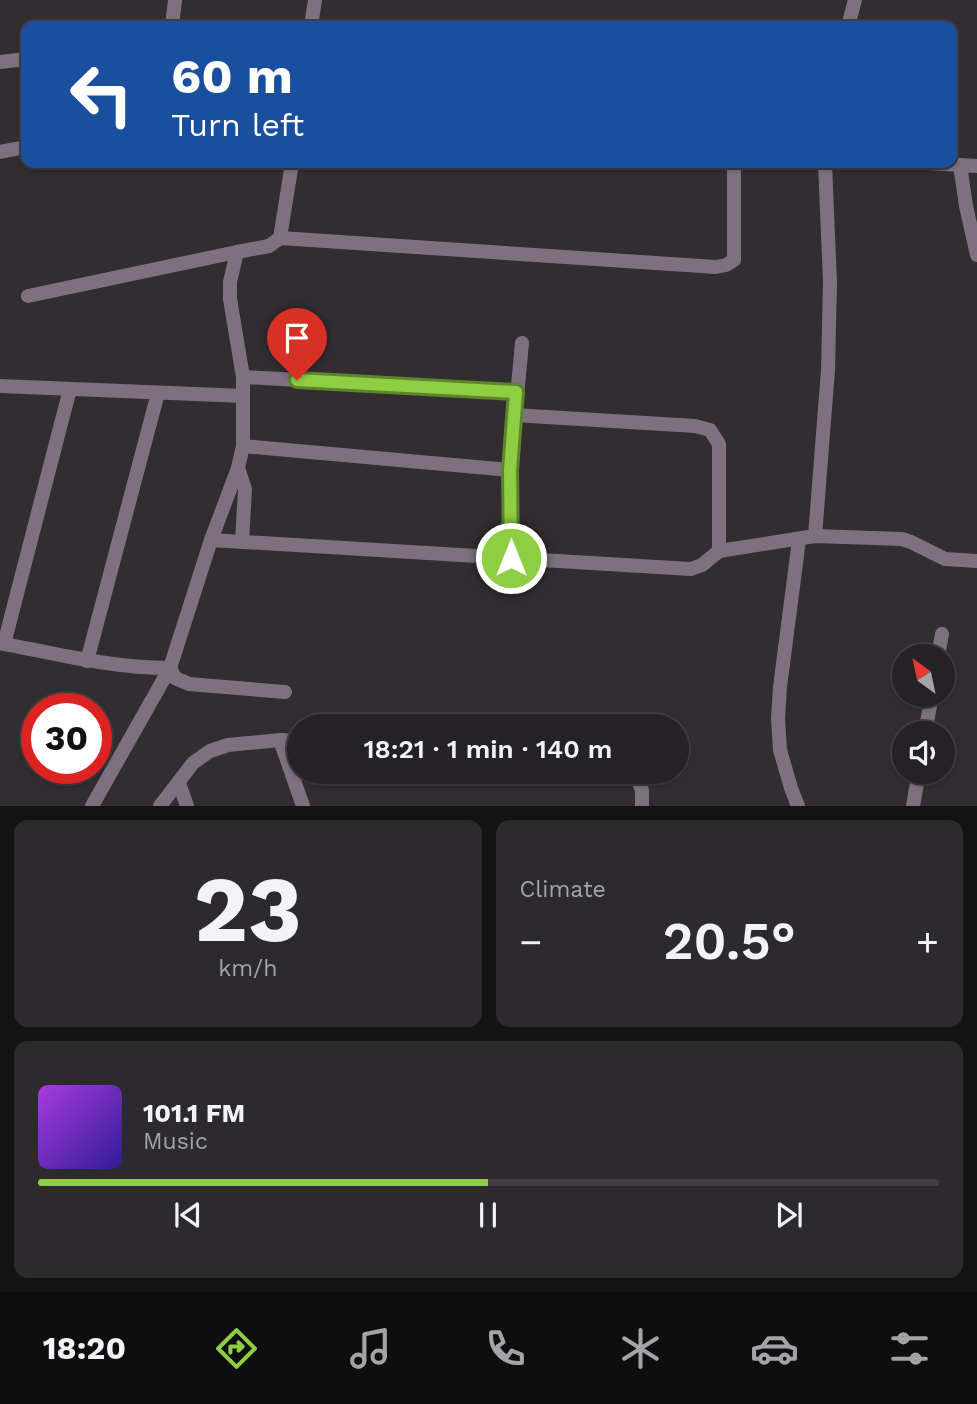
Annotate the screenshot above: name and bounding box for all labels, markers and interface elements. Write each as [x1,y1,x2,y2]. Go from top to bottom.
text: 60 m [171,47,293,105]
icon: left [56,49,147,140]
text: Turn left [171,106,304,144]
pin [267,308,327,380]
icon: arrive [278,319,316,357]
position arrow [474,521,548,595]
north arrow [892,644,956,707]
map controls [892,644,955,784]
speed limit sign: 30 [21,693,112,784]
button: sound [892,721,955,784]
text: 18:21 · 1 min · 140 m [364,734,612,764]
text: 23 [194,856,302,963]
text: Climate [520,876,606,903]
text: 20.5° [663,911,796,972]
text: − [520,920,542,964]
text: + [916,920,939,964]
text: km/h [218,955,277,982]
text: 101.1 FM [143,1098,245,1128]
text: Music [143,1128,208,1155]
icon: previous [169,1196,207,1234]
icon: pause [469,1196,507,1234]
icon: next [770,1196,808,1234]
icon: directions [212,1324,261,1373]
icon: music [346,1324,395,1373]
icon: phone [481,1324,530,1373]
icon: climate [616,1324,665,1373]
icon: car [750,1324,799,1373]
icon: filters [885,1324,934,1373]
text: 18:20 [43,1329,126,1367]

